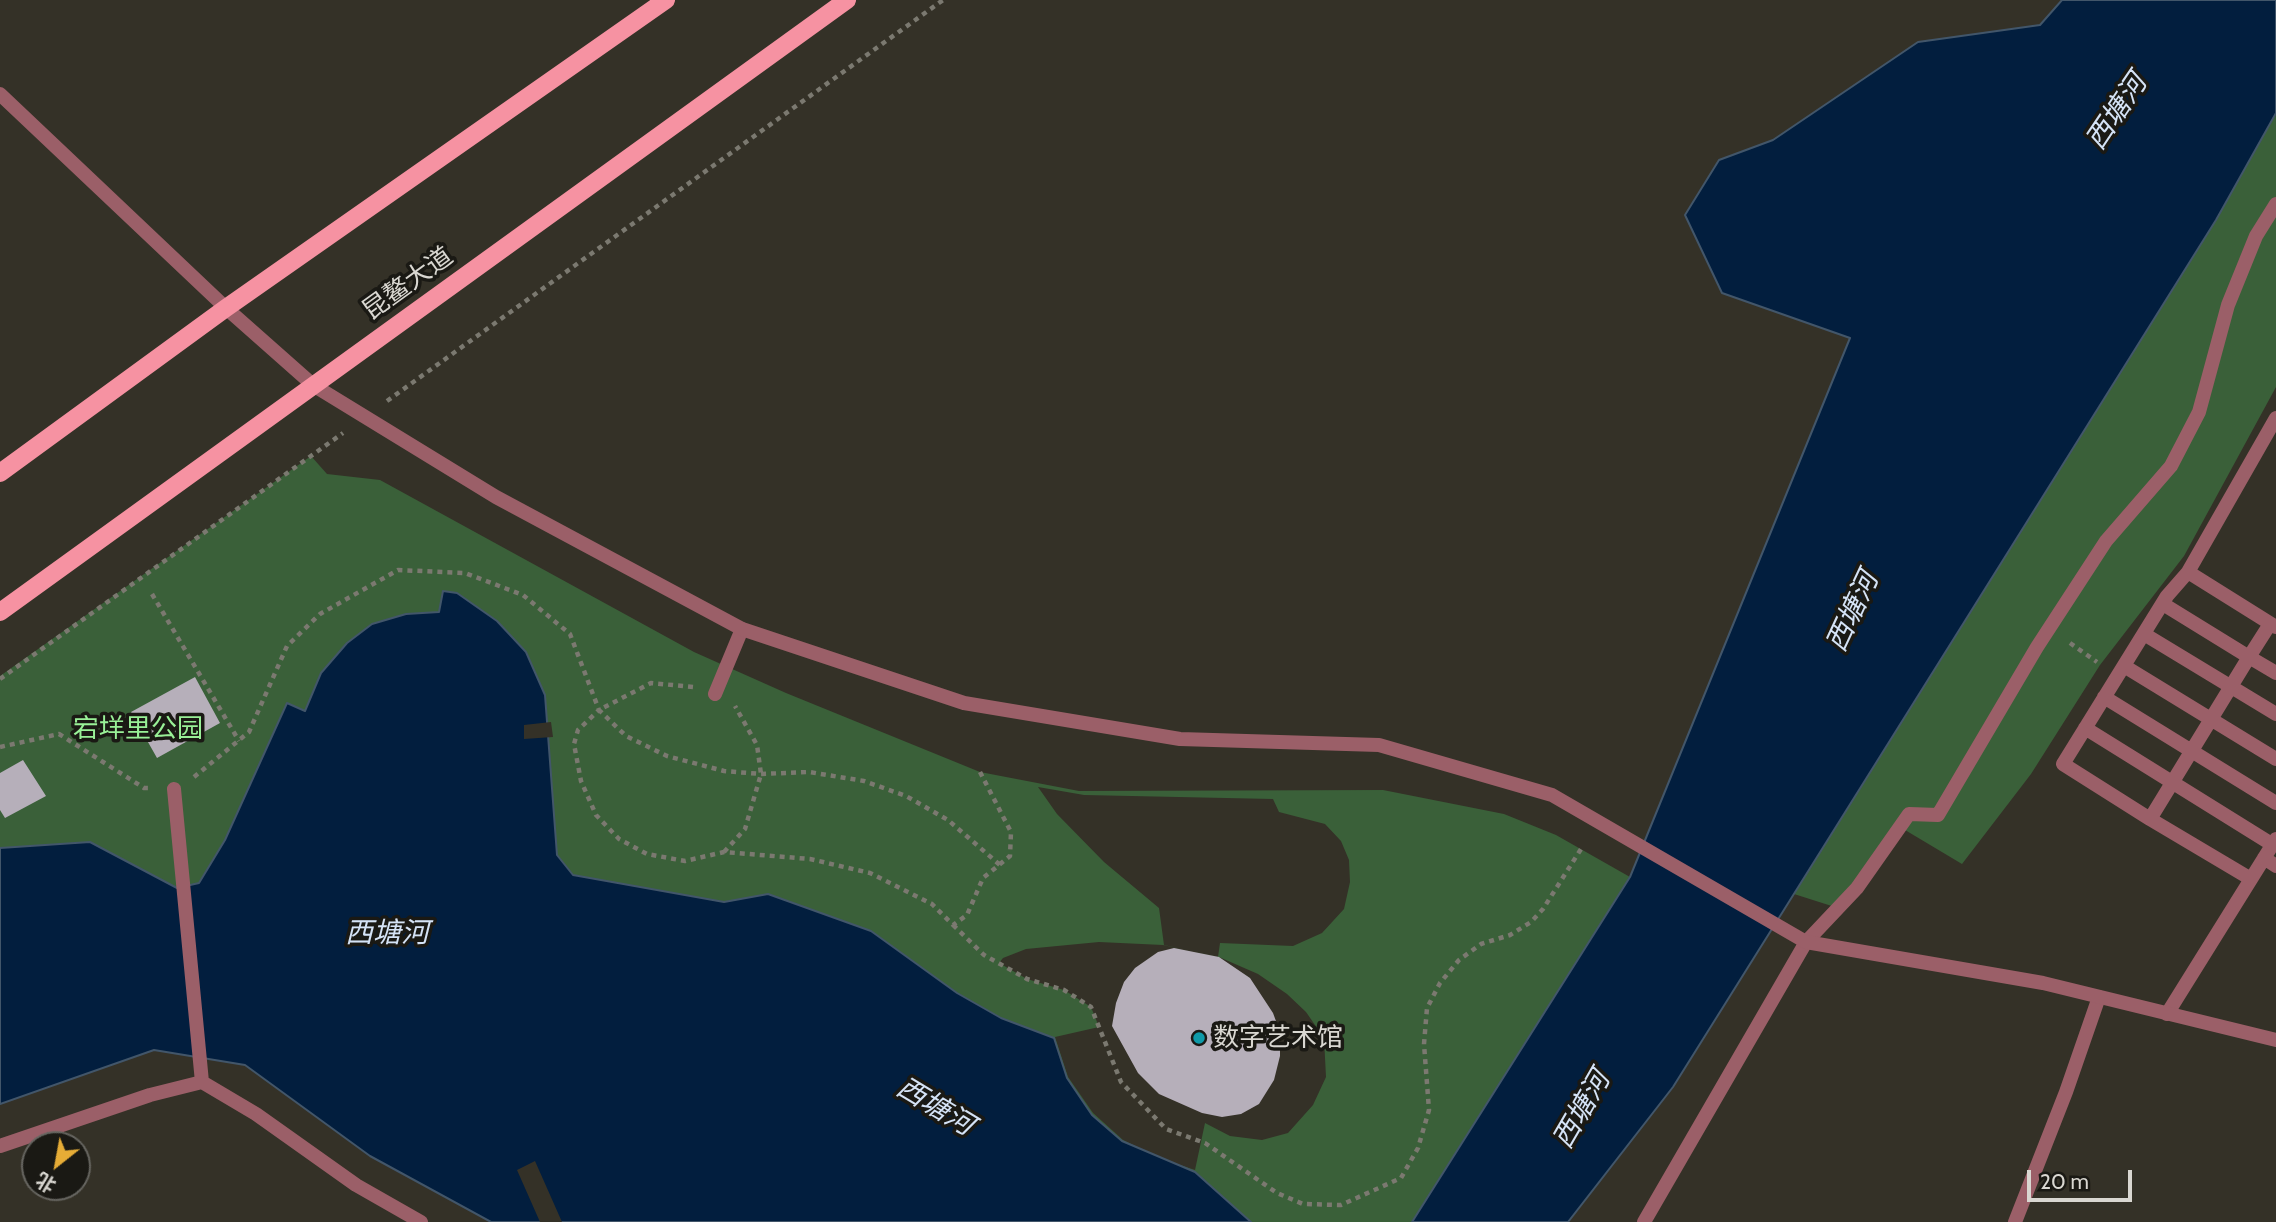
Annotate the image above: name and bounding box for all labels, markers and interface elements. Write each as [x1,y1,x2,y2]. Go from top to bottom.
water label: 西塘河 [2080,68,2154,156]
street label: 昆鳌大道 [357,241,459,327]
water label: 西塘河 [1820,567,1886,657]
park label: 宕垟里公园 [73,713,203,745]
water label: 西塘河 [345,917,429,951]
place label: 数字艺术馆 [1213,1022,1343,1054]
marker: 数字艺术馆 [1191,1030,1207,1046]
water label: 西塘河 [1546,1065,1618,1155]
water label: 西塘河 [890,1071,980,1143]
north arrow [21,1131,91,1201]
scale bar [2031,1156,2136,1200]
text: 北 [32,1168,60,1197]
text: 20 m [2040,1169,2089,1194]

